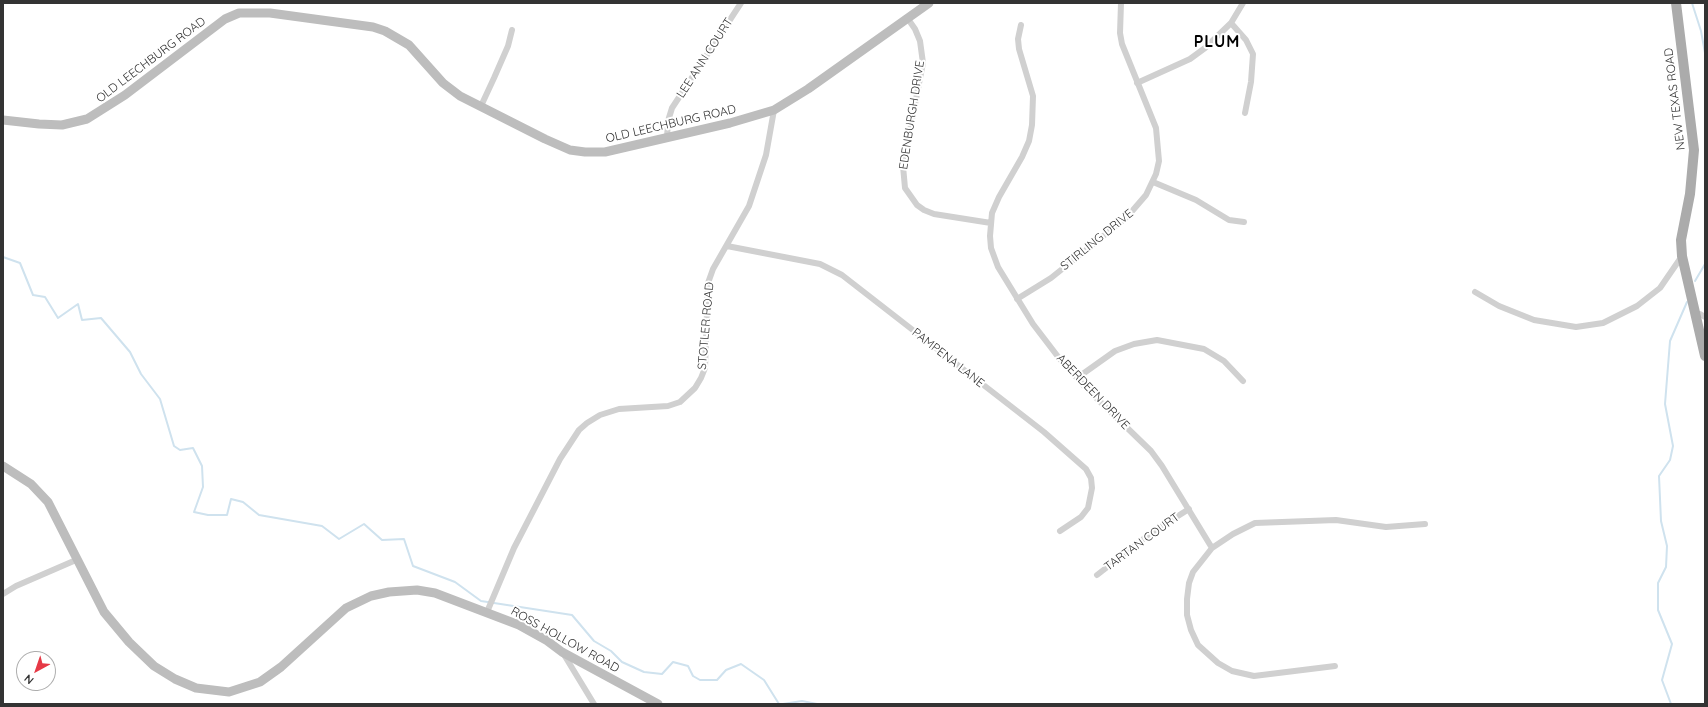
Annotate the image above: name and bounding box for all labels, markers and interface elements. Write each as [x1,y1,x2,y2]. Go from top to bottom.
street label: OLD LEECHBURG ROAD [93,14,209,106]
street label: LEE ANN COURT [674,15,736,101]
district label: PLUM [1194,32,1240,52]
street label: NEW TEXAS ROAD [1662,47,1688,151]
street label: EDENBURGH DRIVE [896,60,928,170]
street label: OLD LEECHBURG ROAD [604,102,738,146]
street label: STIRLING DRIVE [1058,206,1136,274]
street label: STOTLER ROAD [695,282,717,370]
street label: PAMPENA LANE [909,325,987,391]
street label: ABERDEEN DRIVE [1053,351,1133,433]
street label: TARTAN COURT [1102,510,1182,574]
street label: ROSS HOLLOW ROAD [508,604,622,676]
north arrow [16,651,56,691]
text: N [21,671,37,687]

